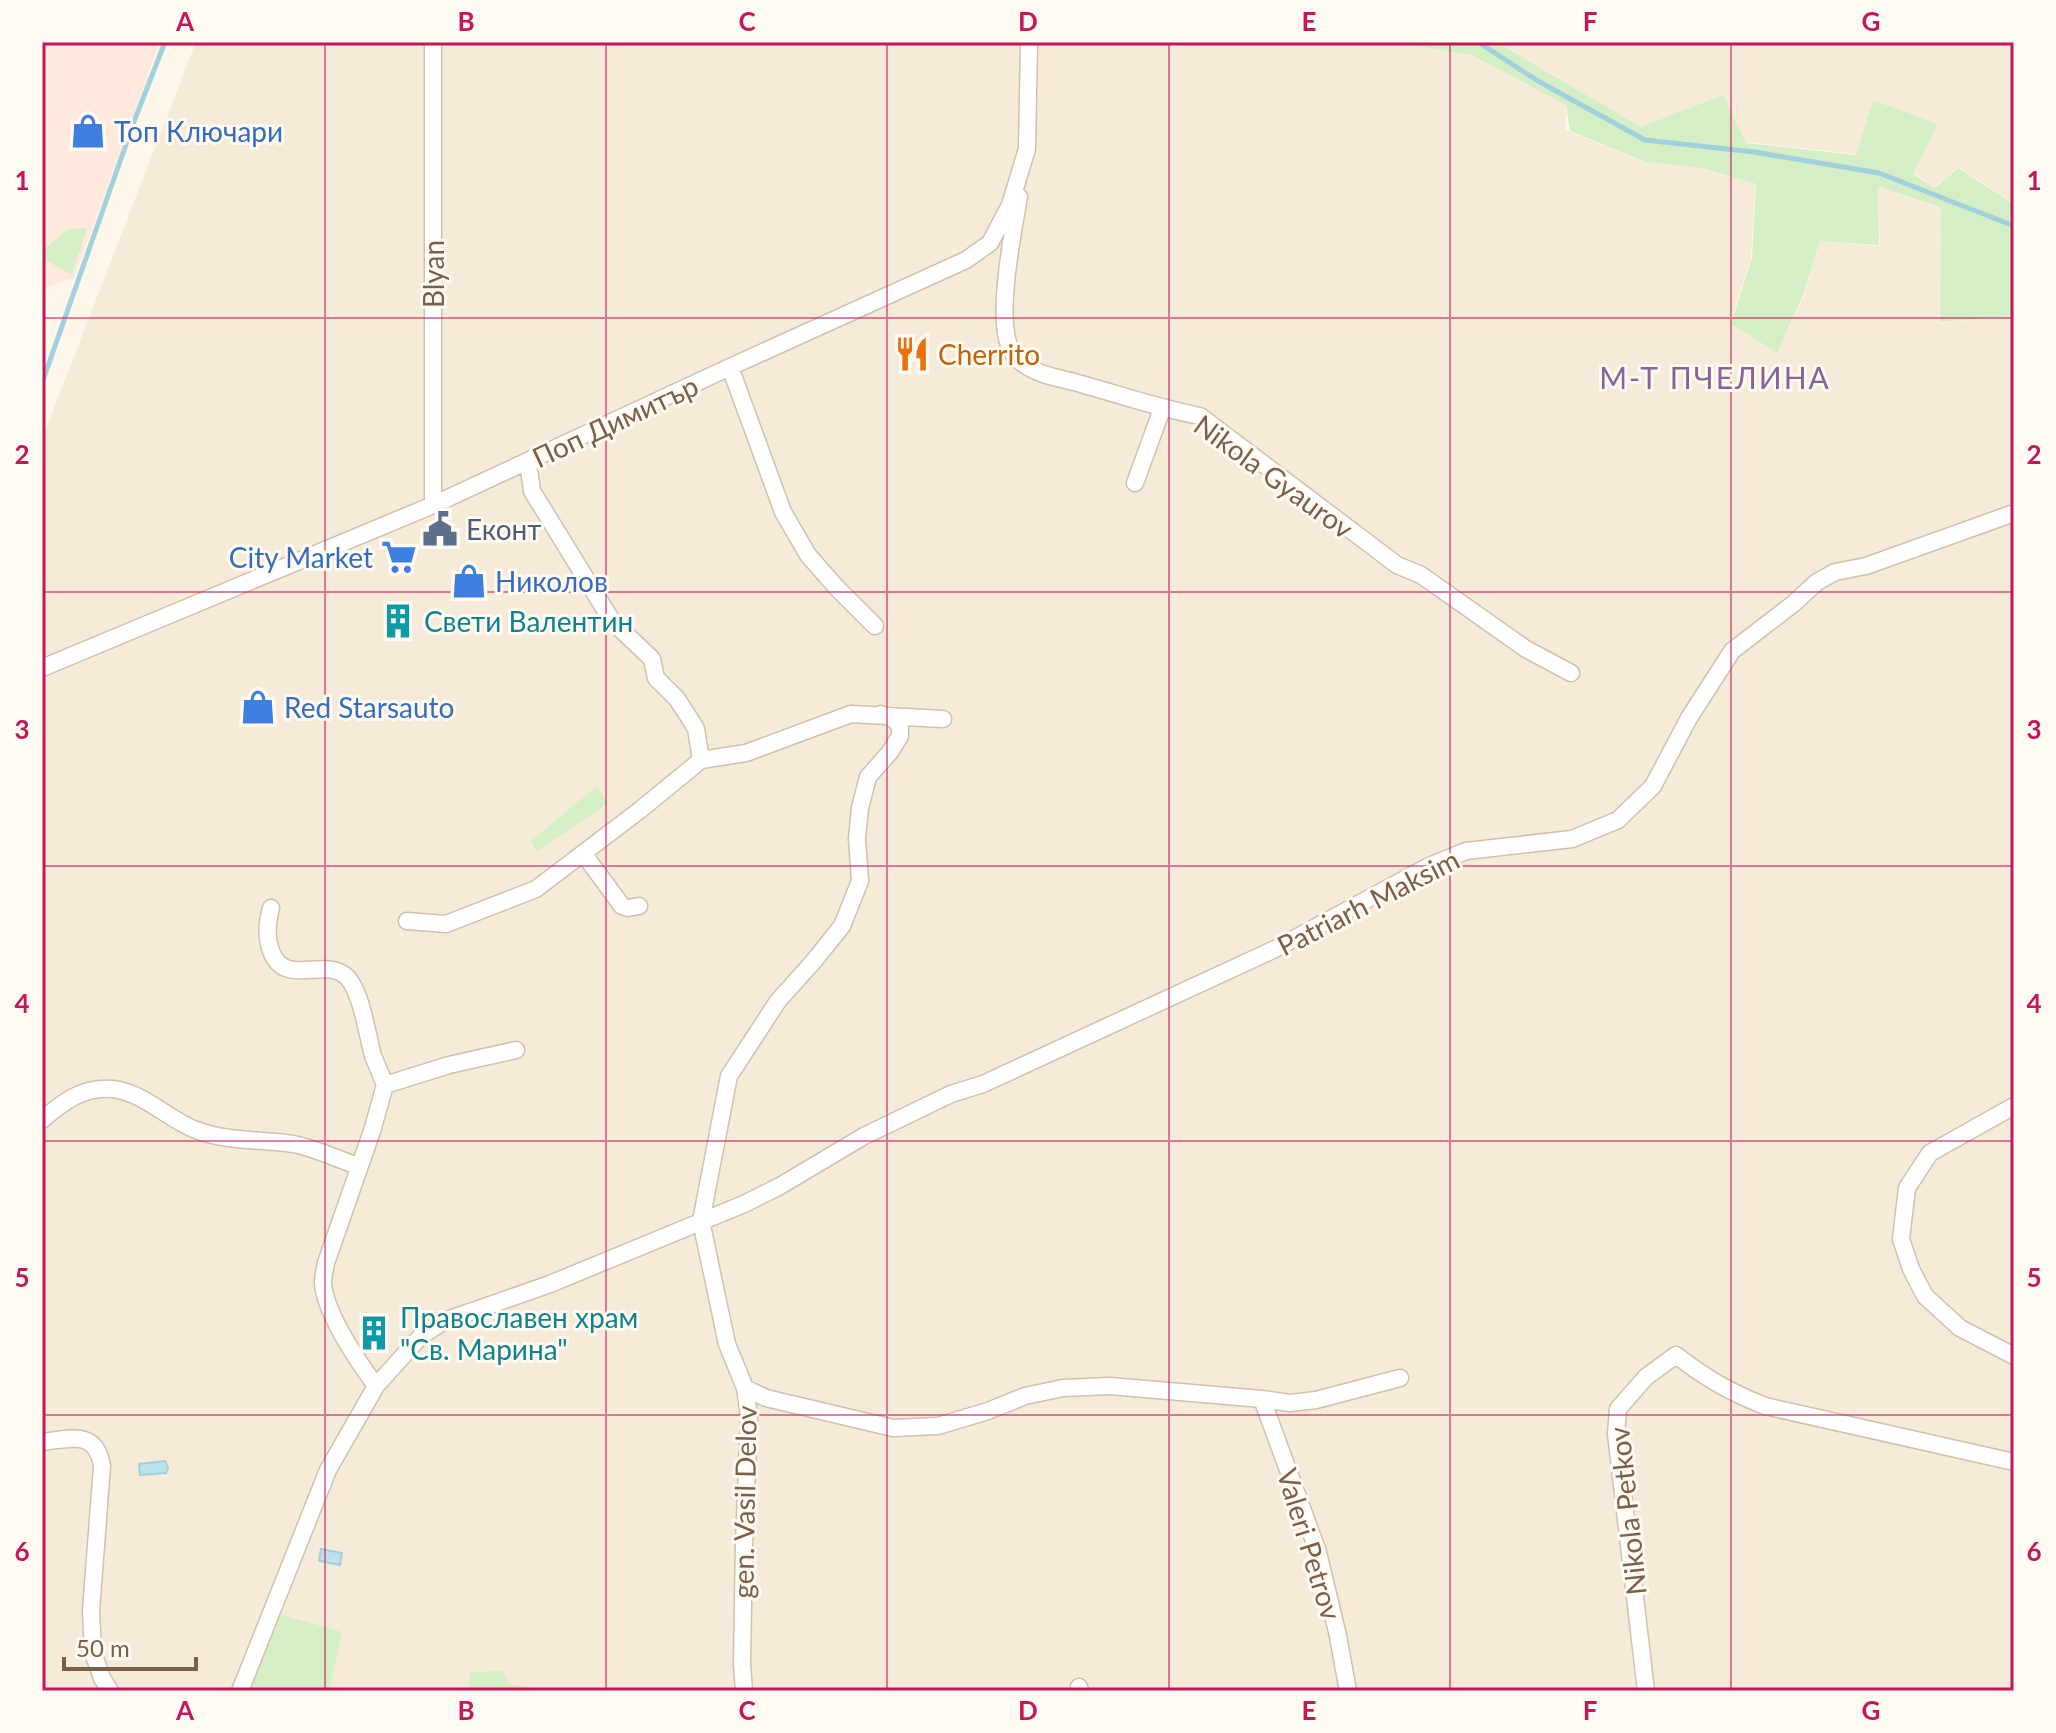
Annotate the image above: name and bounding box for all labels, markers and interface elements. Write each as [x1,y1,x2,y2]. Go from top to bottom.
text: A [175,5,195,37]
text: B [457,5,475,37]
text: C [738,5,756,37]
text: D [1018,5,1038,37]
text: E [1302,5,1316,37]
text: F [1583,5,1597,37]
text: G [1862,5,1880,37]
shop icon: Топ Ключари [69,112,107,150]
place label: Топ Ключари [114,114,283,148]
text: 1 [14,164,30,196]
text: 1 [2026,164,2042,196]
street label: Blyan [416,240,450,308]
restaurant icon: Cherrito [893,335,931,373]
place label: Cherrito [938,337,1040,371]
district label: М-Т ПЧЕЛИНА [1599,359,1831,395]
street label: Поп Димитър [527,368,703,474]
street label: Nikola Gyaurov [1188,407,1360,545]
text: 2 [14,438,30,470]
text: 2 [2026,438,2042,470]
public building icon: Еконт [421,510,459,548]
place label: Еконт [466,512,542,546]
supermarket icon: City Market [380,538,418,576]
place label: City Market [229,540,373,574]
shop icon: Николов [450,562,488,600]
place label: Николов [495,564,608,598]
building icon: Свети Валентин [379,602,417,640]
place label: Свети Валентин [424,604,633,638]
shop icon: Red Starsauto [239,688,277,726]
place label: Red Starsauto [284,690,454,724]
text: 3 [14,713,30,745]
text: 3 [2026,713,2042,745]
street label: Patriarh Maksim [1271,842,1465,962]
text: 4 [14,987,30,1019]
text: 4 [2026,987,2042,1019]
text: 5 [14,1261,30,1293]
text: 5 [2026,1261,2042,1293]
place label: Православен храм "Св. Марина" [400,1300,638,1366]
building icon: Православен храм "Св. Марина" [355,1314,393,1352]
street label: gen. Vasil Delov [725,1404,763,1599]
street label: Nikola Petkov [1601,1425,1653,1597]
street label: Valeri Petrov [1271,1464,1349,1624]
text: 6 [14,1535,30,1567]
text: 6 [2026,1535,2042,1567]
scale bar [64,1621,196,1671]
text: 50 m [76,1633,130,1662]
text: A [175,1694,195,1726]
text: B [457,1694,475,1726]
text: C [738,1694,756,1726]
text: D [1018,1694,1038,1726]
text: E [1302,1694,1316,1726]
text: F [1583,1694,1597,1726]
text: G [1862,1694,1880,1726]

